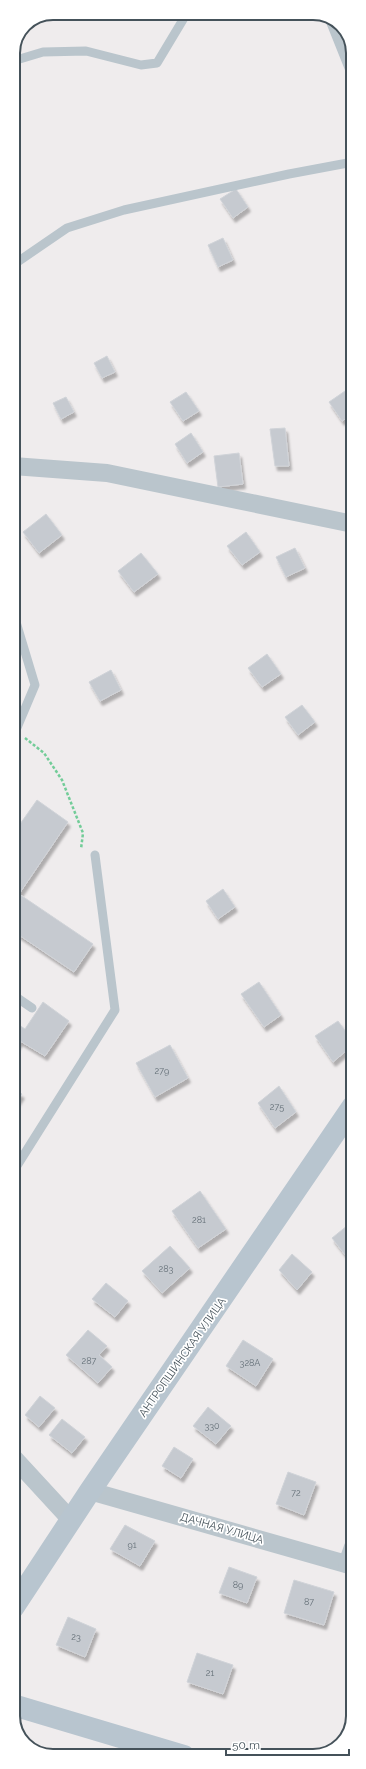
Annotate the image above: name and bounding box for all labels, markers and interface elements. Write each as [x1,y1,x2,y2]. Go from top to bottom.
house number: 279 [155,1066,169,1076]
house number: 275 [270,1102,284,1112]
house number: 281 [192,1215,206,1225]
house number: 283 [159,1264,174,1274]
street label: АНТРОПШИНСКАЯ УЛИЦА [136,1295,229,1419]
house number: 287 [82,1356,97,1366]
house number: 328А [240,1358,260,1368]
house number: 330 [204,1421,220,1431]
house number: 72 [291,1488,301,1498]
street label: ДАЧНАЯ УЛИЦА [179,1510,266,1547]
house number: 91 [127,1540,137,1550]
house number: 89 [233,1580,243,1590]
house number: 87 [304,1597,314,1607]
house number: 23 [71,1632,81,1642]
house number: 21 [206,1668,214,1678]
scale bar [226,1731,349,1757]
text: 50 m [232,1738,260,1752]

